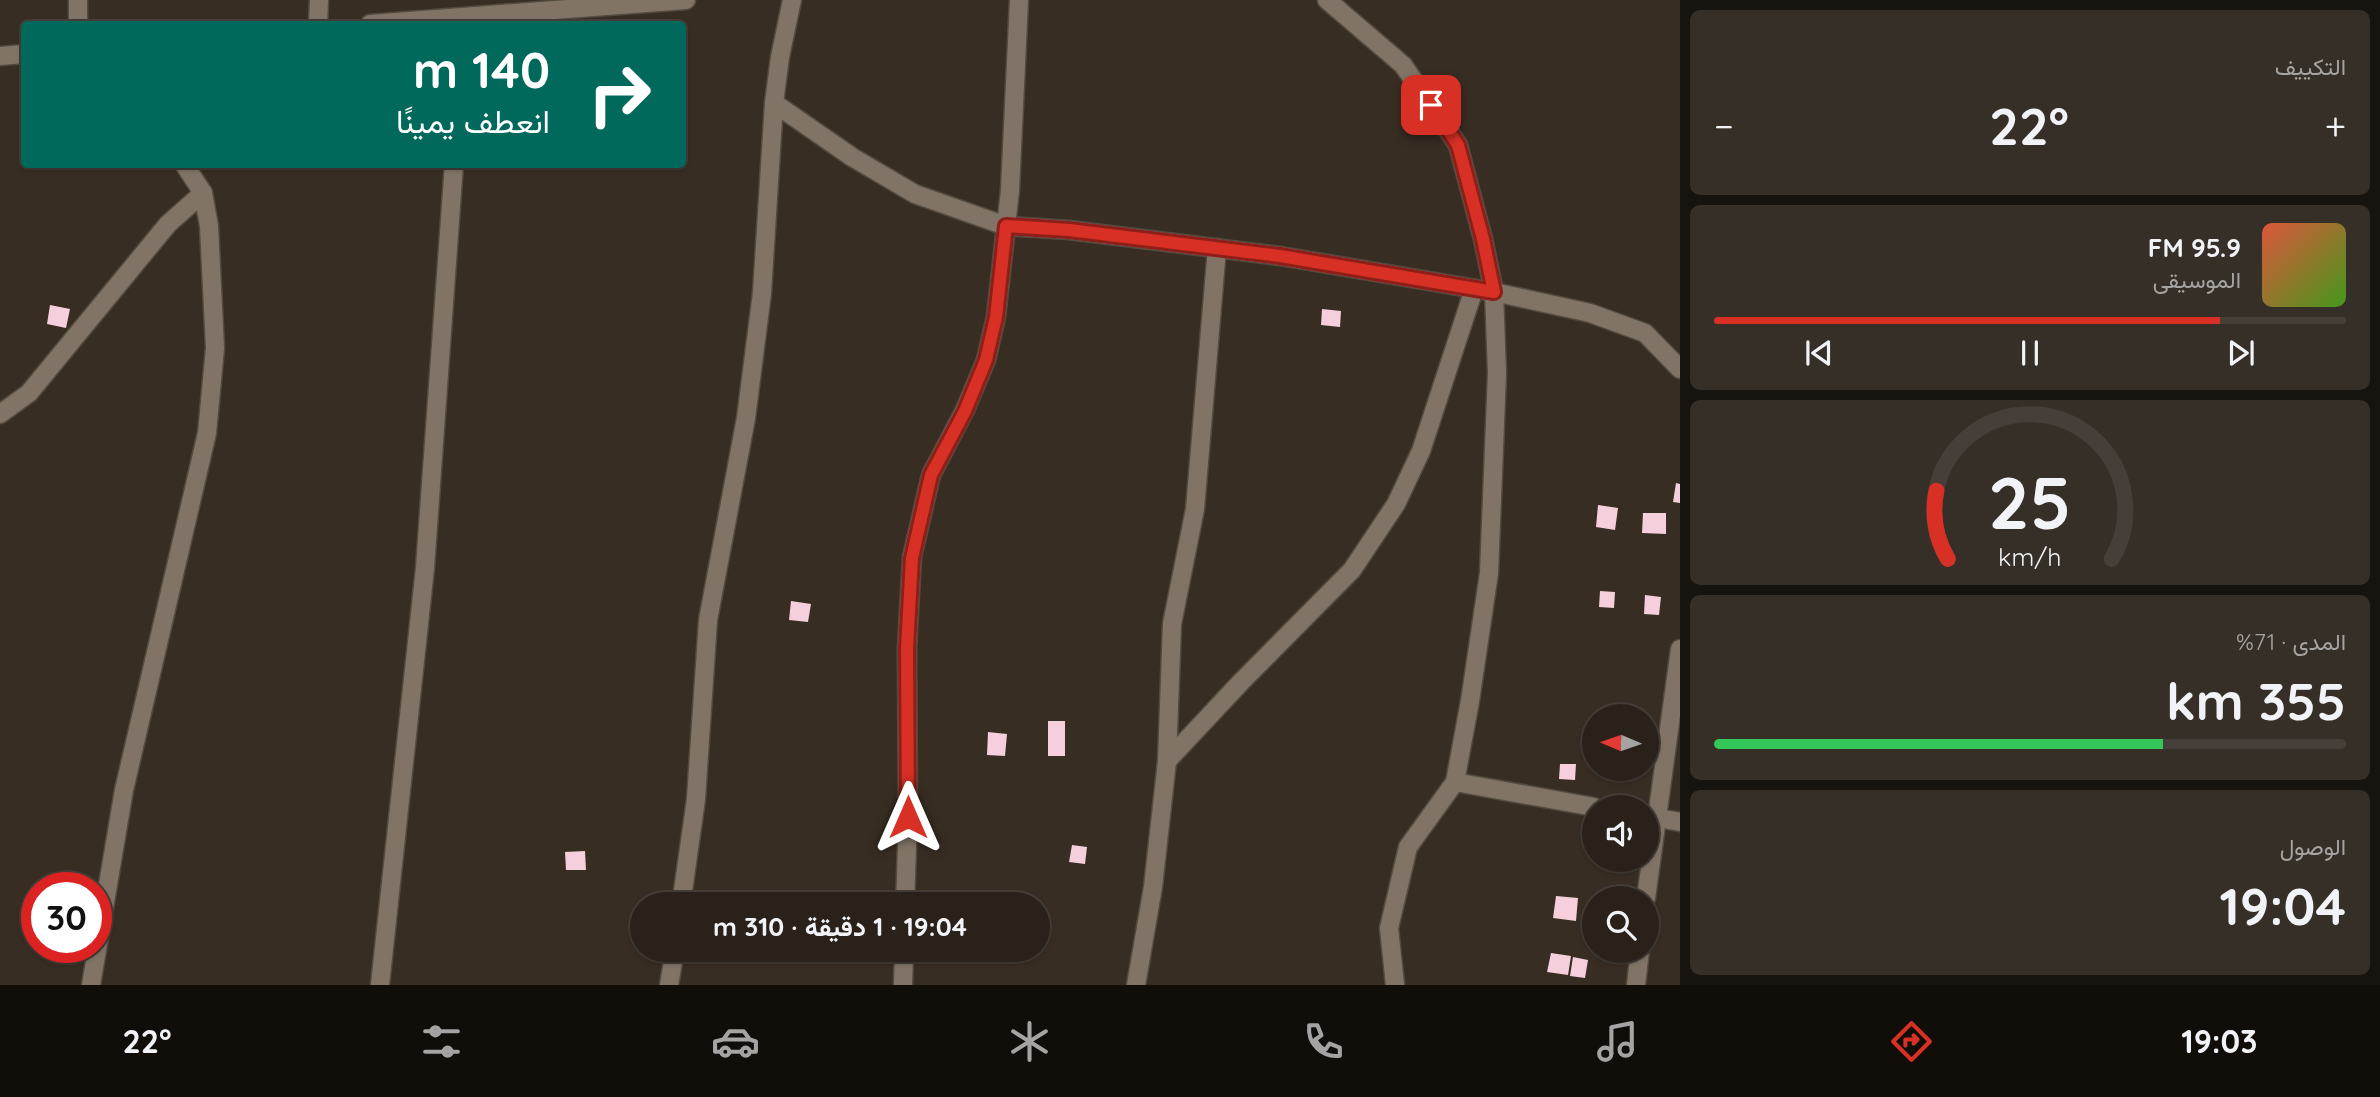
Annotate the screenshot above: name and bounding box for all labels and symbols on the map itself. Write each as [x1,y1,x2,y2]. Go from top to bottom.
pin [1401,75,1461,135]
north arrow [1582,704,1659,780]
position arrow [871,780,945,854]
speed limit sign: 30 [21,872,112,963]

